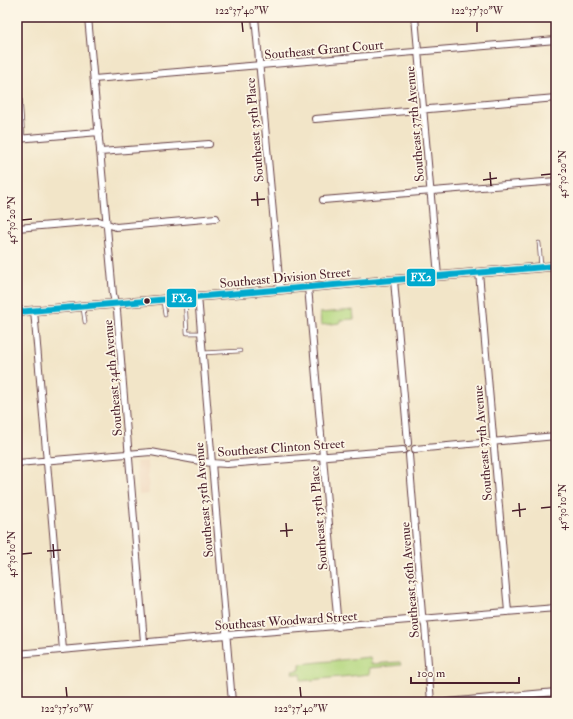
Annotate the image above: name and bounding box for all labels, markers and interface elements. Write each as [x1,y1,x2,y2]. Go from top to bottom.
text: 122°37'40"W [215,5,269,17]
text: 122°37'30"W [451,5,504,17]
street label: Southeast Grant Court [264,37,384,63]
street label: Southeast 37th Avenue [402,65,428,182]
street label: Southeast 35th Place [242,76,268,183]
text: 45°30'20"N [557,150,569,198]
text: 45°30'20"N [6,196,18,244]
street label: Southeast Division Street [219,264,351,292]
line badge: FX2 [406,268,436,287]
text: FX2 [411,271,432,284]
line badge: FX2 [166,288,197,308]
text: FX2 [172,292,193,305]
unlabelled marker [142,296,152,306]
street label: Southeast 34th Avenue [100,319,126,437]
street label: Southeast 37th Avenue [470,384,496,501]
street label: Southeast Clinton Street [217,436,345,460]
street label: Southeast 35th Avenue [191,441,217,558]
street label: Southeast 35th Place [306,464,332,571]
text: 45°30'10"N [557,484,569,530]
street label: Southeast 36th Avenue [397,521,423,639]
text: 45°30'10"N [6,531,18,577]
street label: Southeast Woodward Street [214,608,358,634]
scale bar [411,659,519,685]
text: 100 m [417,666,446,681]
text: 122°37'50"W [41,703,94,715]
text: 122°37'40"W [274,703,328,715]

